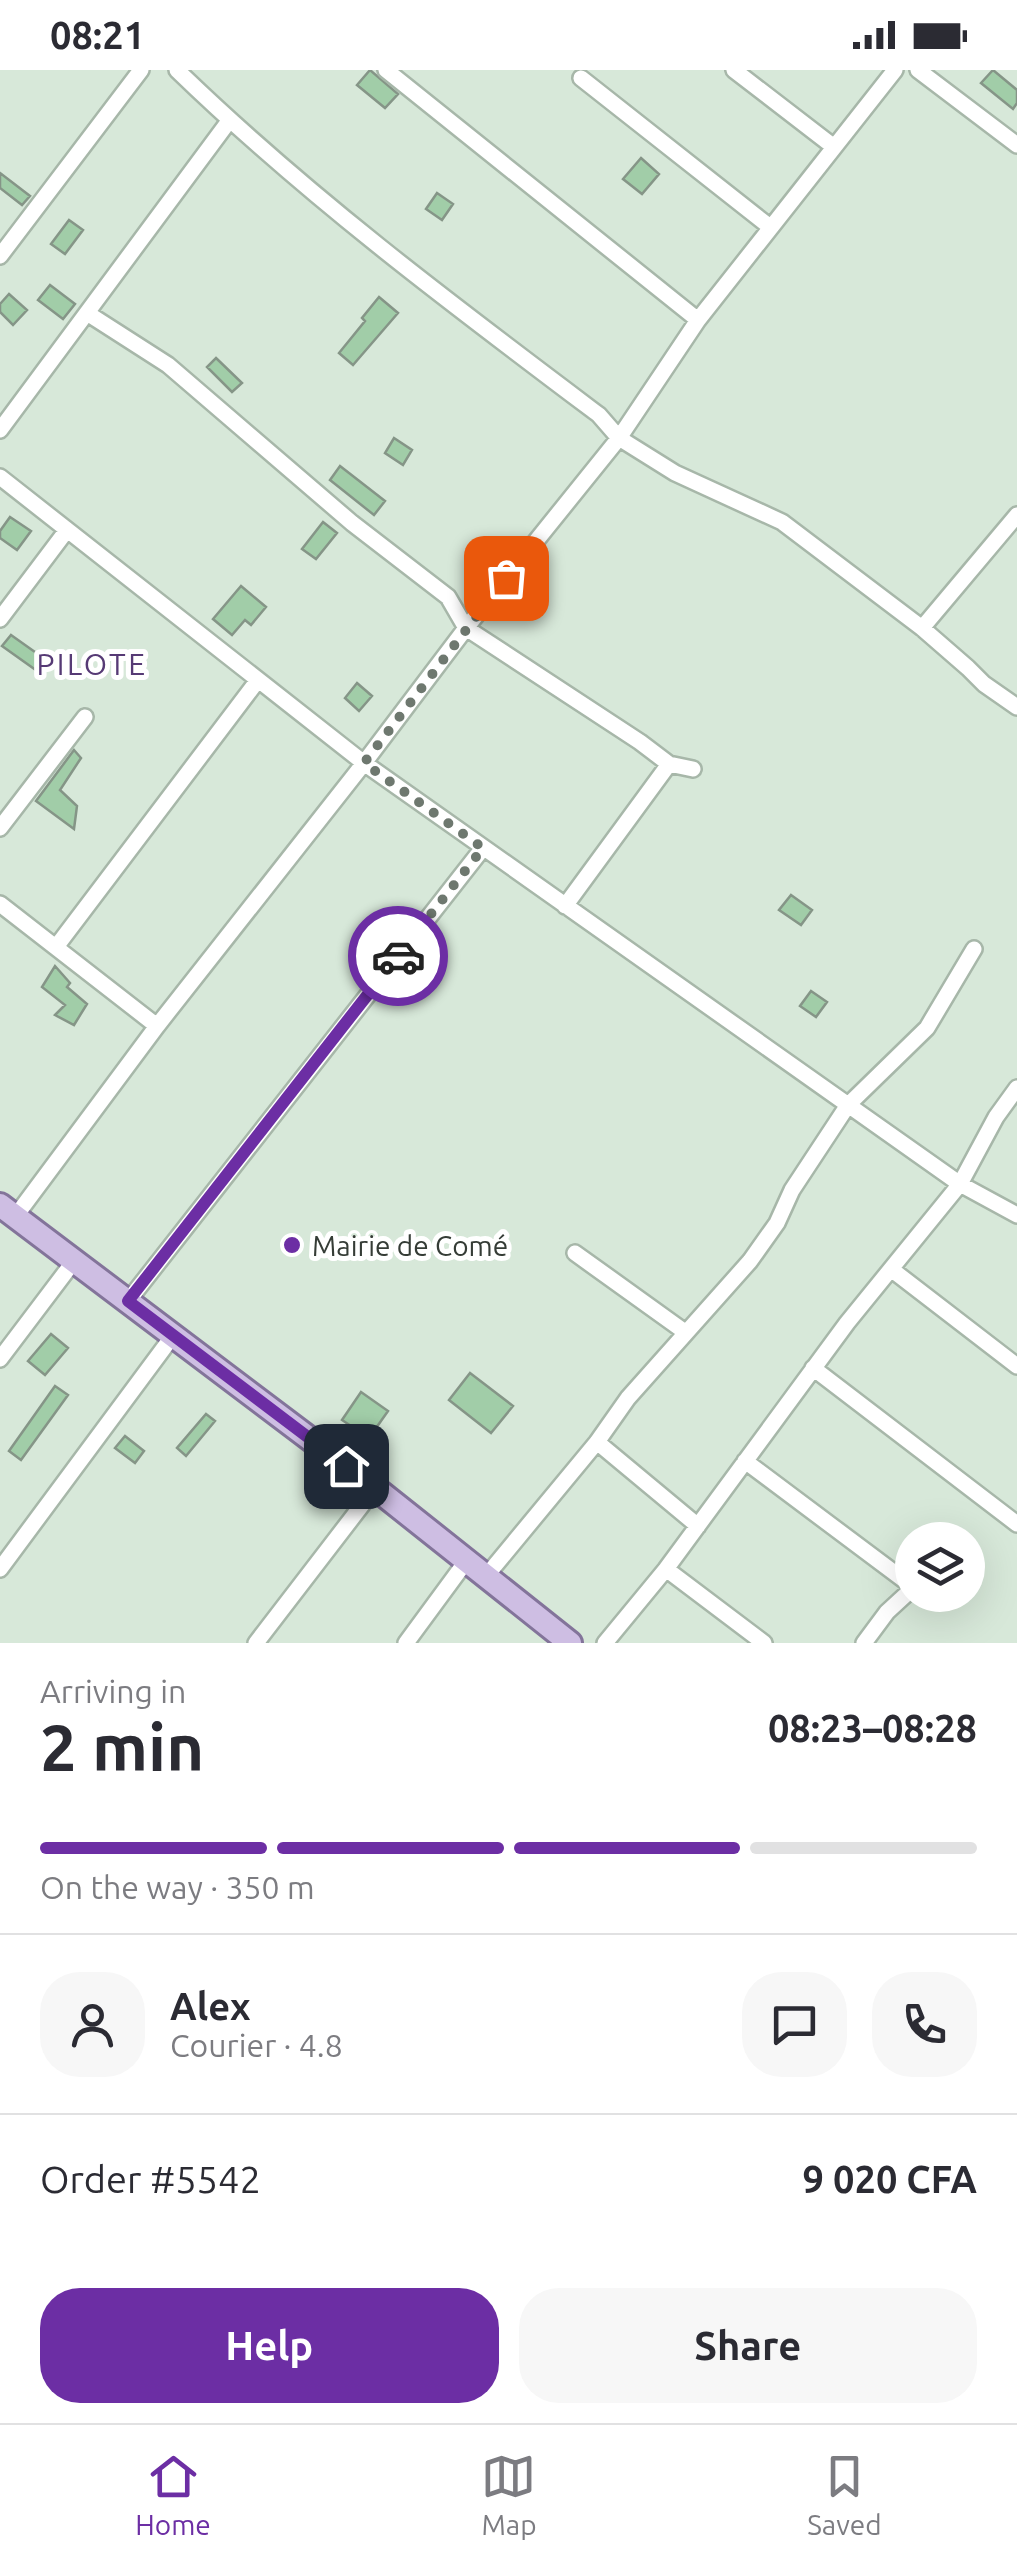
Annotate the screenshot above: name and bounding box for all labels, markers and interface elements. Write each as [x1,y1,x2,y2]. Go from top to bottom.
text: 08:21 [50,14,145,56]
pin [464,536,549,621]
icon: bag [479,551,534,606]
district label: PILOTE [36,647,148,681]
courier [348,906,448,1006]
icon: car [371,929,426,984]
place label: Mairie de Comé [312,1230,508,1261]
marker: Mairie de Comé [281,1234,303,1256]
pin [304,1424,389,1509]
icon: home [319,1439,374,1494]
map controls [895,1522,985,1612]
button: layers [895,1522,985,1612]
text: Arriving in [40,1673,186,1709]
text: 08:23–08:28 [768,1707,977,1749]
text: 2 min [40,1710,204,1783]
text: On the way · 350 m [40,1869,315,1905]
button: person [40,1972,145,2077]
button: chat [742,1972,847,2077]
button: phone [872,1972,977,2077]
text: Alex [170,1985,251,2027]
text: Courier · 4.8 [170,2027,343,2063]
text: Order #5542 [40,2158,261,2200]
text: 9 020 CFA [803,2158,977,2200]
button: Help [40,2288,499,2403]
button: Share [519,2288,977,2403]
tab: Home [135,2449,211,2540]
tab: Map [481,2449,537,2540]
tab: Saved [807,2449,882,2540]

